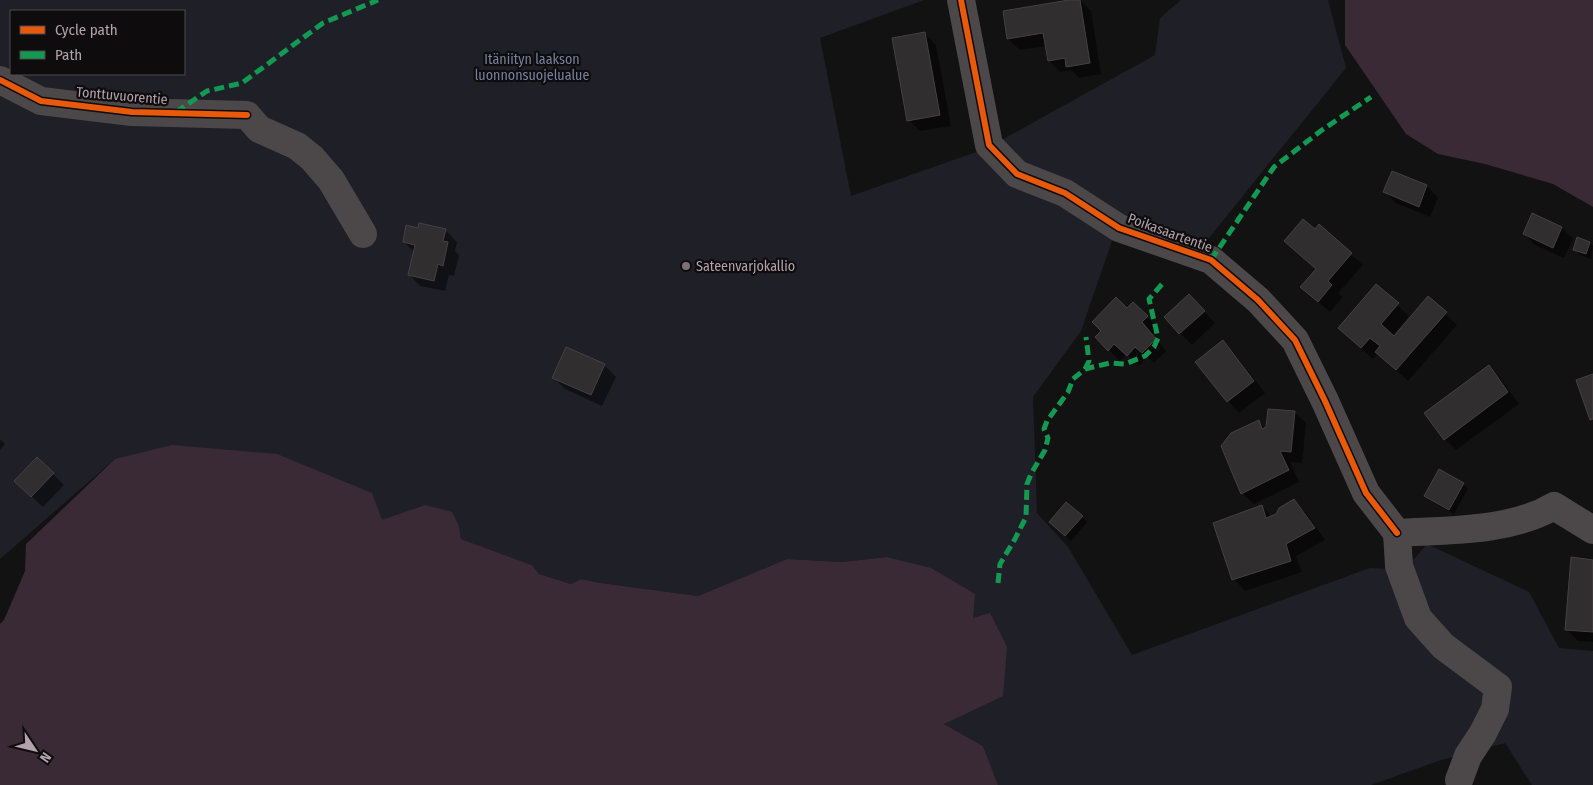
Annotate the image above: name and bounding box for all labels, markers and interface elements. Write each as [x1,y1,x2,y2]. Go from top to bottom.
legend [10,10,185,75]
text: Cycle path [55,21,118,39]
text: Path [55,46,82,64]
park label: Itäniityn laakson luonnonsuojelualue [475,51,589,84]
street label: Tonttuvuorentie [76,84,168,108]
street label: Poikasaartentie [1125,210,1215,256]
place label: Sateenvarjokallio [696,258,795,275]
marker: Sateenvarjokallio [680,260,692,272]
north arrow [10,725,60,775]
text: N [36,749,55,765]

